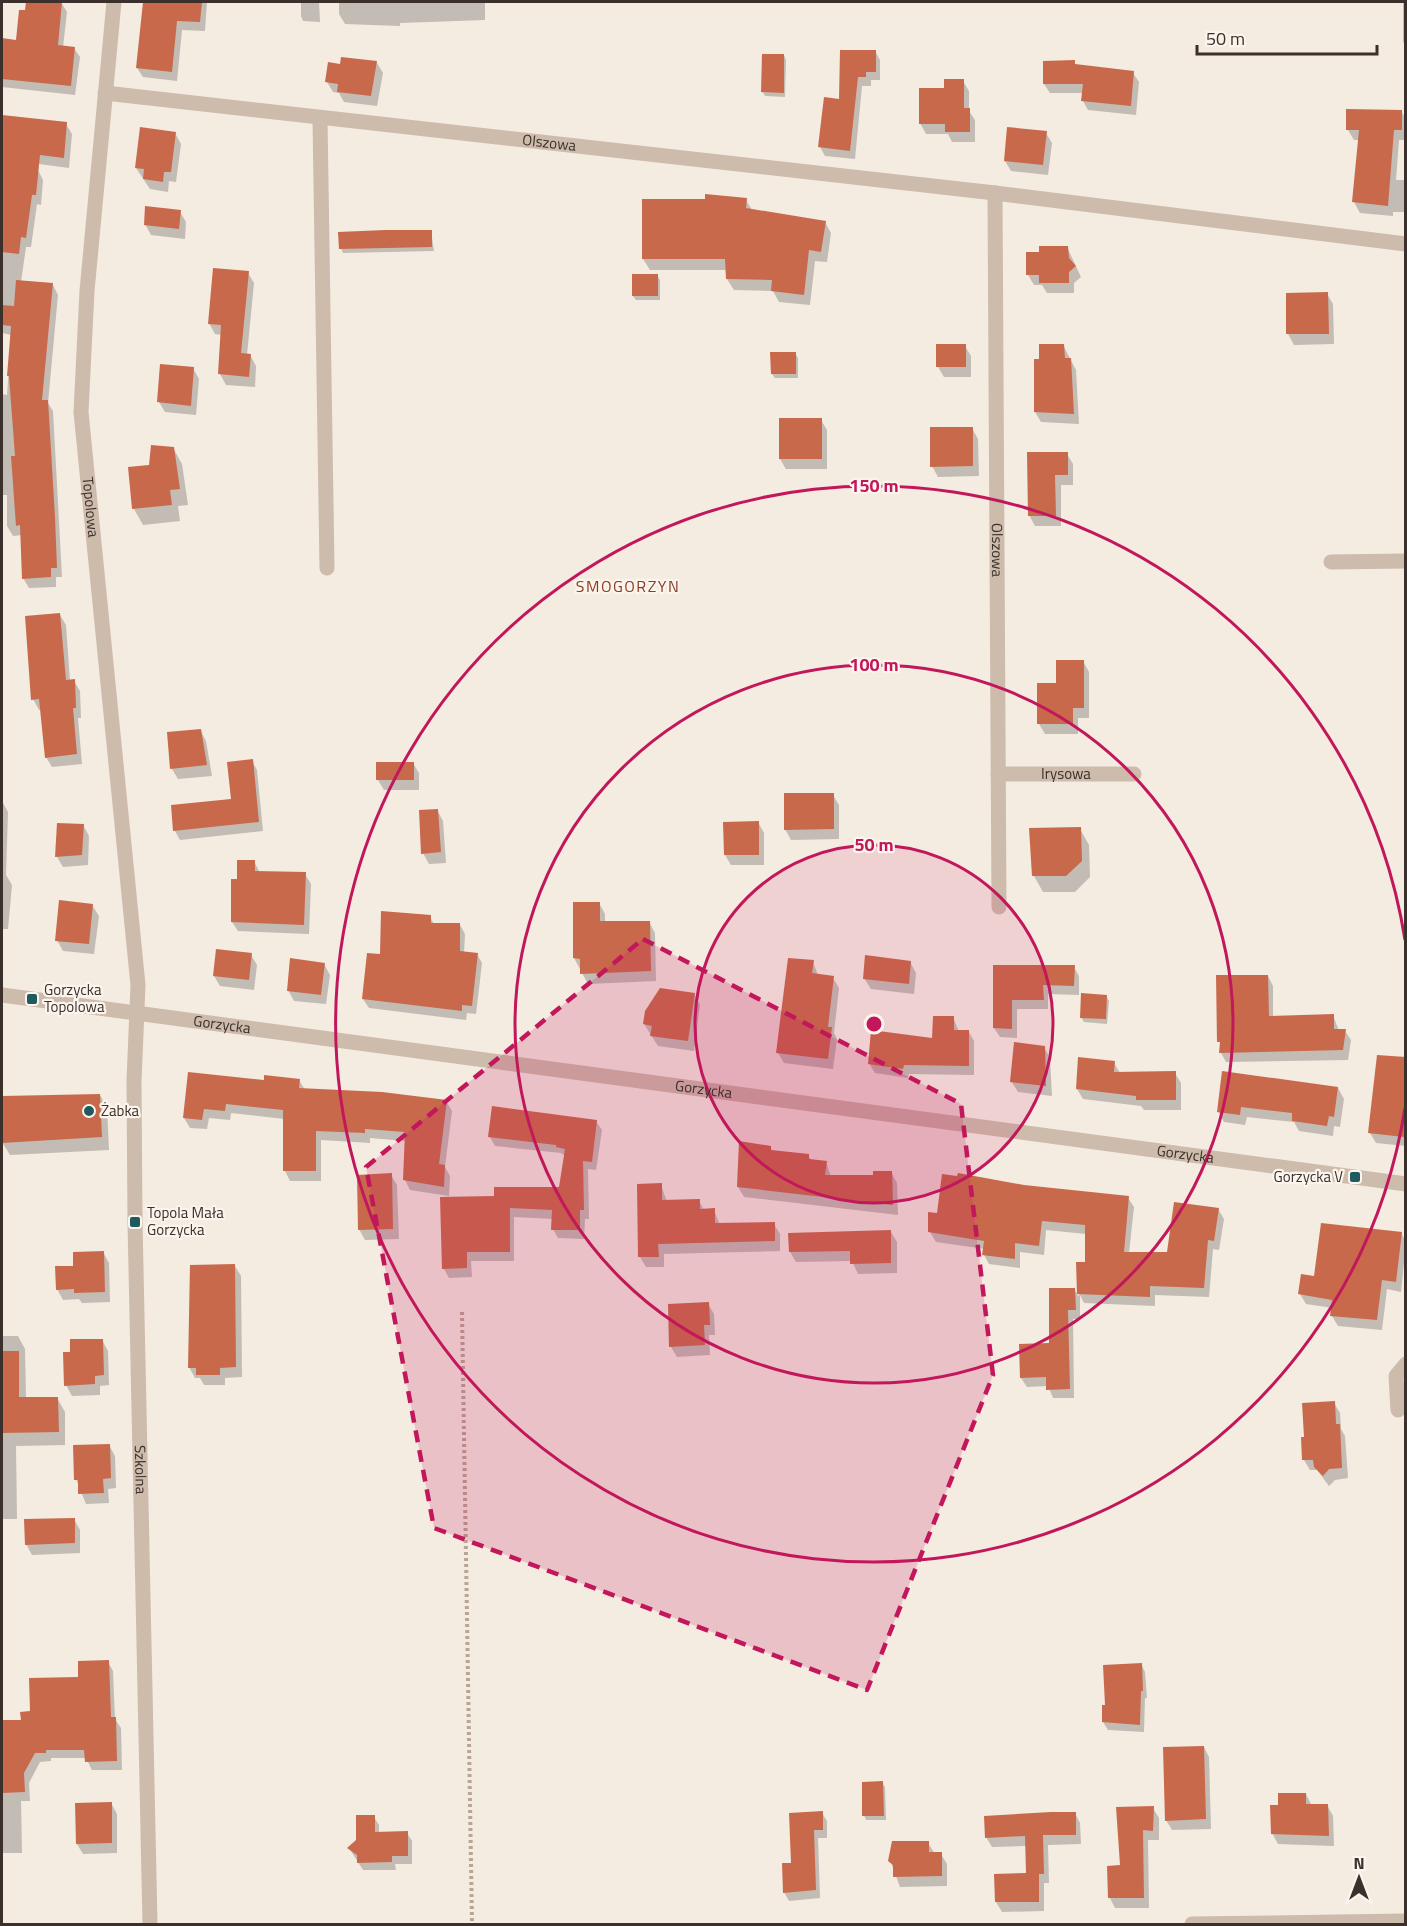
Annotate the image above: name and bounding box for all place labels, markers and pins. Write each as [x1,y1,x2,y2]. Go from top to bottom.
place label: Gorzycka Topolowa [44,978,105,1018]
marker: Gorzycka Topolowa [25,992,39,1006]
centre of rings [864,1014,884,1034]
place label: Żabka [101,1099,140,1122]
marker: Żabka [82,1104,96,1118]
place label: Gorzycka V [1273,1165,1343,1188]
marker: Gorzycka V [1348,1170,1362,1184]
place label: Topola Mała Gorzycka [147,1201,224,1241]
marker: Topola Mała Gorzycka [128,1215,142,1229]

